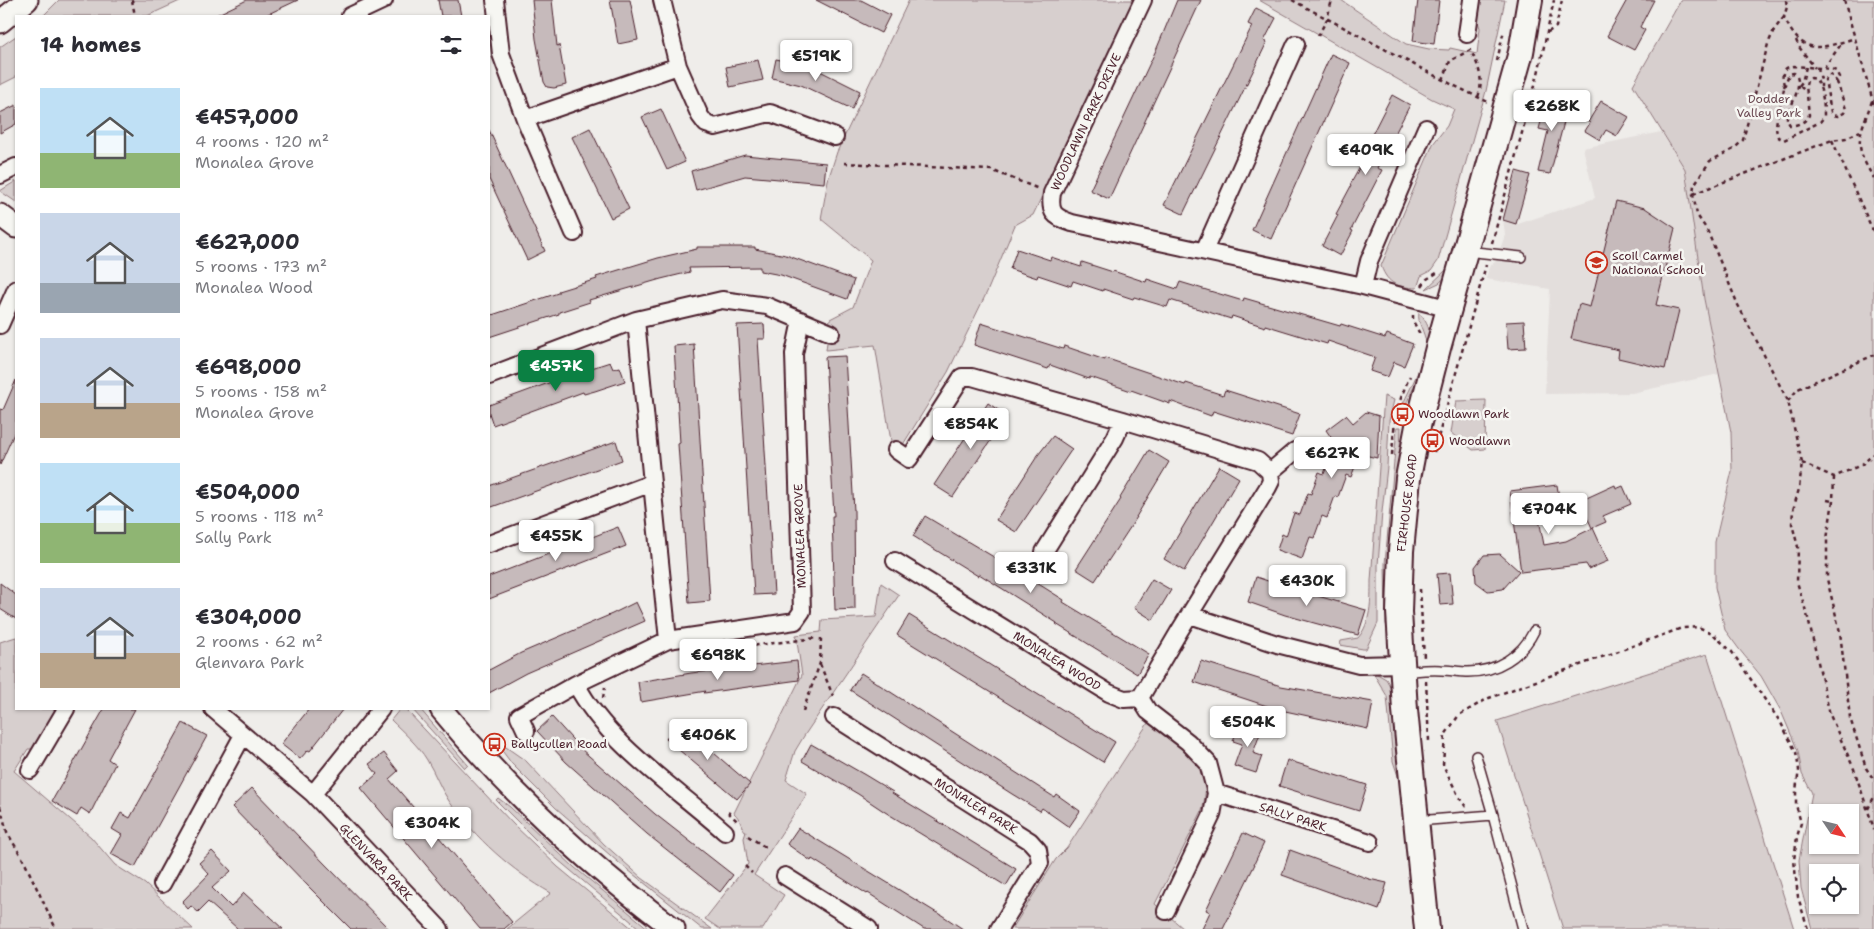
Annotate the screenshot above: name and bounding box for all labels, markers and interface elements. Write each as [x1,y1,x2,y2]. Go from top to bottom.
text: 14 homes [40,31,141,59]
icon: filters [437,31,465,59]
pin: €519K [781,39,851,82]
text: €519K [791,45,841,66]
street label: WOODLAWN PARK DRIVE [1047,51,1125,193]
pin: €268K [1517,90,1587,132]
park label: Dodder Valley Park [1737,91,1802,121]
text: €268K [1524,95,1580,116]
text: €457,000 [195,103,299,131]
icon: home [80,108,140,168]
text: 4 rooms · 120 m² [195,131,329,152]
pin: €409K [1331,134,1401,176]
text: €409K [1338,139,1394,160]
text: Monalea Grove [195,152,314,173]
text: €627,000 [195,228,300,256]
icon: home [80,233,140,293]
place label: Scoil Carmel National School [1612,248,1704,278]
school or university icon: Scoil Carmel National School [1584,251,1608,275]
text: 5 rooms · 173 m² [195,256,327,277]
text: Monalea Wood [195,277,313,298]
pin: €457K [521,350,591,392]
text: €698,000 [195,353,301,381]
text: €457K [529,355,583,376]
icon: home [80,358,140,418]
text: 5 rooms · 158 m² [195,381,327,402]
text: Monalea Grove [195,402,314,423]
bus stop icon: Woodlawn Park [1390,402,1414,426]
place label: Woodlawn Park [1418,406,1510,422]
pin: €854K [936,408,1006,450]
text: €854K [944,413,998,434]
bus stop icon: Woodlawn [1421,429,1445,453]
place label: Woodlawn [1449,433,1511,449]
pin: €627K [1297,436,1367,479]
text: €627K [1305,442,1359,463]
street label: FIRHOUSE ROAD [1393,453,1421,553]
text: €504,000 [195,478,300,506]
icon: home [80,483,140,543]
street label: MONALEA GROVE [790,483,810,589]
pin: €704K [1514,492,1584,535]
text: €704K [1521,498,1577,519]
text: 5 rooms · 118 m² [195,506,324,527]
pin: €455K [521,520,591,562]
text: €455K [530,525,582,546]
text: Sally Park [195,527,272,548]
pin: €331K [996,552,1066,594]
text: €331K [1006,557,1056,578]
pin: €430K [1272,564,1342,607]
text: €430K [1280,570,1334,591]
text: €304,000 [195,603,302,631]
icon: home [80,608,140,668]
street label: MONALEA WOOD [1010,628,1104,694]
text: 2 rooms · 62 m² [195,631,323,652]
pin: €698K [683,638,753,681]
text: €698K [690,644,746,665]
text: Glenvara Park [195,652,304,673]
pin: €504K [1213,706,1283,748]
text: €504K [1221,711,1275,732]
pin: €406K [673,718,743,761]
text: €406K [680,724,736,745]
bus stop icon: Ballycullen Road [483,732,507,756]
place label: Ballycullen Road [511,736,608,752]
street label: MONALEA PARK [931,774,1021,838]
street label: SALLY PARK [1257,799,1329,835]
north arrow [1809,804,1859,854]
map controls [1809,804,1859,914]
pin: €304K [397,806,467,849]
text: €304K [404,812,460,833]
street label: GLENVARA PARK [336,820,416,904]
button: locate [1809,864,1859,914]

